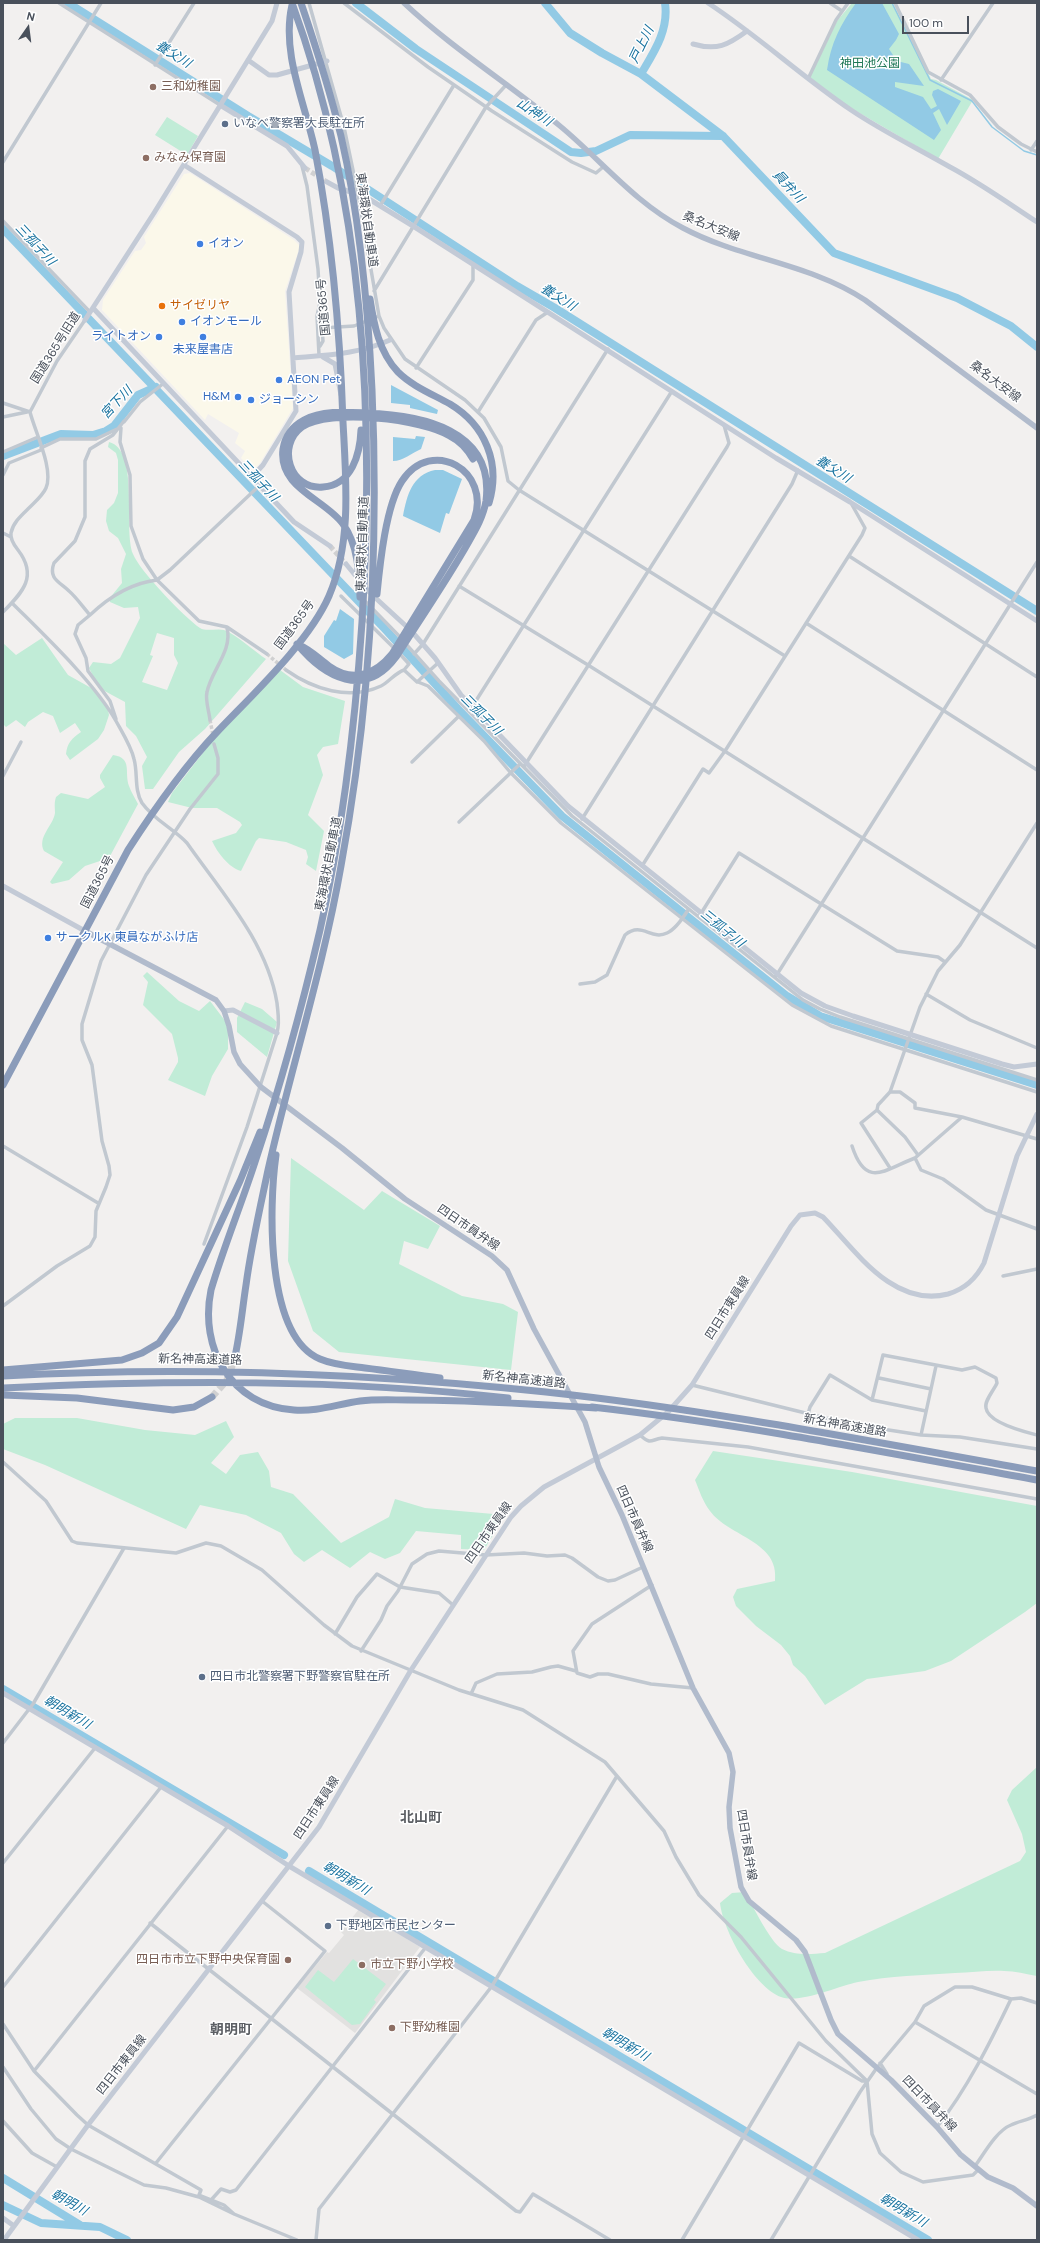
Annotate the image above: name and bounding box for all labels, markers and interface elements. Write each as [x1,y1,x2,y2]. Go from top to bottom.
north arrow [8,8,48,48]
scale bar [904,8,971,34]
text: N [25,9,36,24]
text: 100 m [909,15,943,31]
water label: 戸上川 [626,24,658,66]
water label: 養父川 [152,38,194,72]
park label: 神田池公園 [840,57,900,71]
place label: 三和幼稚園 [161,80,221,94]
marker: 三和幼稚園 [148,82,158,92]
water label: 山神川 [513,96,555,130]
place label: いなべ警察署大長駐在所 [233,117,365,131]
marker: いなべ警察署大長駐在所 [220,119,230,129]
place label: みなみ保育園 [154,151,226,165]
marker: みなみ保育園 [141,153,151,163]
water label: 員弁川 [769,167,807,207]
street label: 東海環状自動車道 [352,171,380,269]
street label: 桑名大安線 [680,209,742,245]
water label: 三孤子川 [12,221,58,269]
place label: イオン [208,237,244,251]
marker: イオン [195,239,205,249]
street label: 国道365号 [314,278,334,336]
water label: 養父川 [537,281,579,315]
place label: サイゼリヤ [170,299,230,313]
marker: サイゼリヤ [157,301,167,311]
street label: 国道365号旧道 [28,310,84,386]
place label: イオンモール [190,315,262,329]
marker: イオンモール [177,317,187,327]
place label: ライトオン [91,330,151,344]
marker: ライトオン [154,332,164,342]
marker: 未来屋書店 [198,332,208,342]
place label: 未来屋書店 [173,343,233,357]
street label: 桑名大安線 [967,358,1023,406]
place label: AEON Pet [287,373,340,387]
marker: AEON Pet [274,375,284,385]
water label: 宮下川 [98,383,136,423]
place label: H&M [203,390,230,404]
marker: H&M [233,392,243,402]
place label: ジョーシン [259,393,319,407]
marker: ジョーシン [246,395,256,405]
water label: 養父川 [812,453,854,487]
water label: 三孤子川 [235,457,281,505]
street label: 東海環状自動車道 [354,496,372,592]
street label: 国道365号 [272,597,318,653]
water label: 三孤子川 [457,691,505,739]
street label: 東海環状自動車道 [313,816,345,912]
street label: 国道365号 [78,853,118,911]
water label: 三孤子川 [697,907,747,951]
place label: サークルK 東員ながふけ店 [56,931,198,945]
marker: サークルK 東員ながふけ店 [43,933,53,943]
street label: 四日市員弁線 [434,1202,502,1254]
street label: 四日市東員線 [703,1274,753,1342]
street label: 新名神高速道路 [158,1352,242,1368]
street label: 新名神高速道路 [481,1368,567,1392]
street label: 新名神高速道路 [802,1412,888,1440]
street label: 四日市員弁線 [613,1483,655,1555]
street label: 四日市東員線 [462,1499,516,1567]
place label: 四日市北警察署下野警察官駐在所 [210,1670,390,1684]
marker: 四日市北警察署下野警察官駐在所 [197,1672,207,1682]
water label: 朝明新川 [41,1693,93,1733]
street label: 四日市東員線 [291,1774,343,1842]
street label: 四日市員弁線 [733,1808,759,1882]
district label: 北山町 [400,1810,442,1826]
water label: 朝明新川 [320,1859,372,1899]
place label: 下野地区市民センター [336,1919,456,1933]
marker: 下野地区市民センター [323,1921,333,1931]
place label: 四日市市立下野中央保育園 [136,1953,280,1967]
marker: 四日市市立下野中央保育園 [283,1955,293,1965]
place label: 市立下野小学校 [370,1958,454,1972]
marker: 市立下野小学校 [357,1960,367,1970]
place label: 下野幼稚園 [400,2021,460,2035]
district label: 朝明町 [210,2022,252,2038]
marker: 下野幼稚園 [387,2023,397,2033]
water label: 朝明新川 [599,2025,651,2065]
street label: 四日市東員線 [94,2032,150,2098]
street label: 四日市員弁線 [899,2073,959,2135]
water label: 朝明川 [48,2187,90,2219]
water label: 朝明新川 [877,2191,929,2231]

